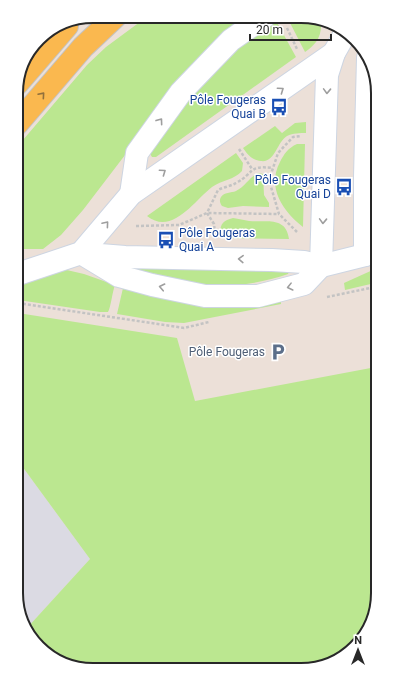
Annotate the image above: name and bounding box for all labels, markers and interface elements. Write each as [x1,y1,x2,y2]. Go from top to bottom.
scale bar [250,16,331,42]
text: 20 m [256,23,283,37]
one-way arrow [277,88,284,95]
one-way arrow [323,88,331,94]
one-way arrow [38,92,45,99]
place label: Pôle Fougeras Quai B [190,93,266,121]
bus stop icon: Pôle Fougeras Quai B [269,97,289,117]
one-way arrow [155,118,163,125]
one-way arrow [159,169,166,177]
place label: Pôle Fougeras Quai D [255,173,331,201]
bus stop icon: Pôle Fougeras Quai D [334,177,354,197]
one-way arrow [318,218,327,224]
one-way arrow [101,221,109,229]
place label: Pôle Fougeras Quai A [179,226,255,254]
bus stop icon: Pôle Fougeras Quai A [156,230,176,250]
one-way arrow [238,255,244,263]
one-way arrow [287,283,294,291]
one-way arrow [159,284,166,292]
parking icon: Pôle Fougeras [268,342,288,362]
place label: Pôle Fougeras [189,345,265,359]
north arrow [338,630,378,670]
text: N [354,634,362,647]

